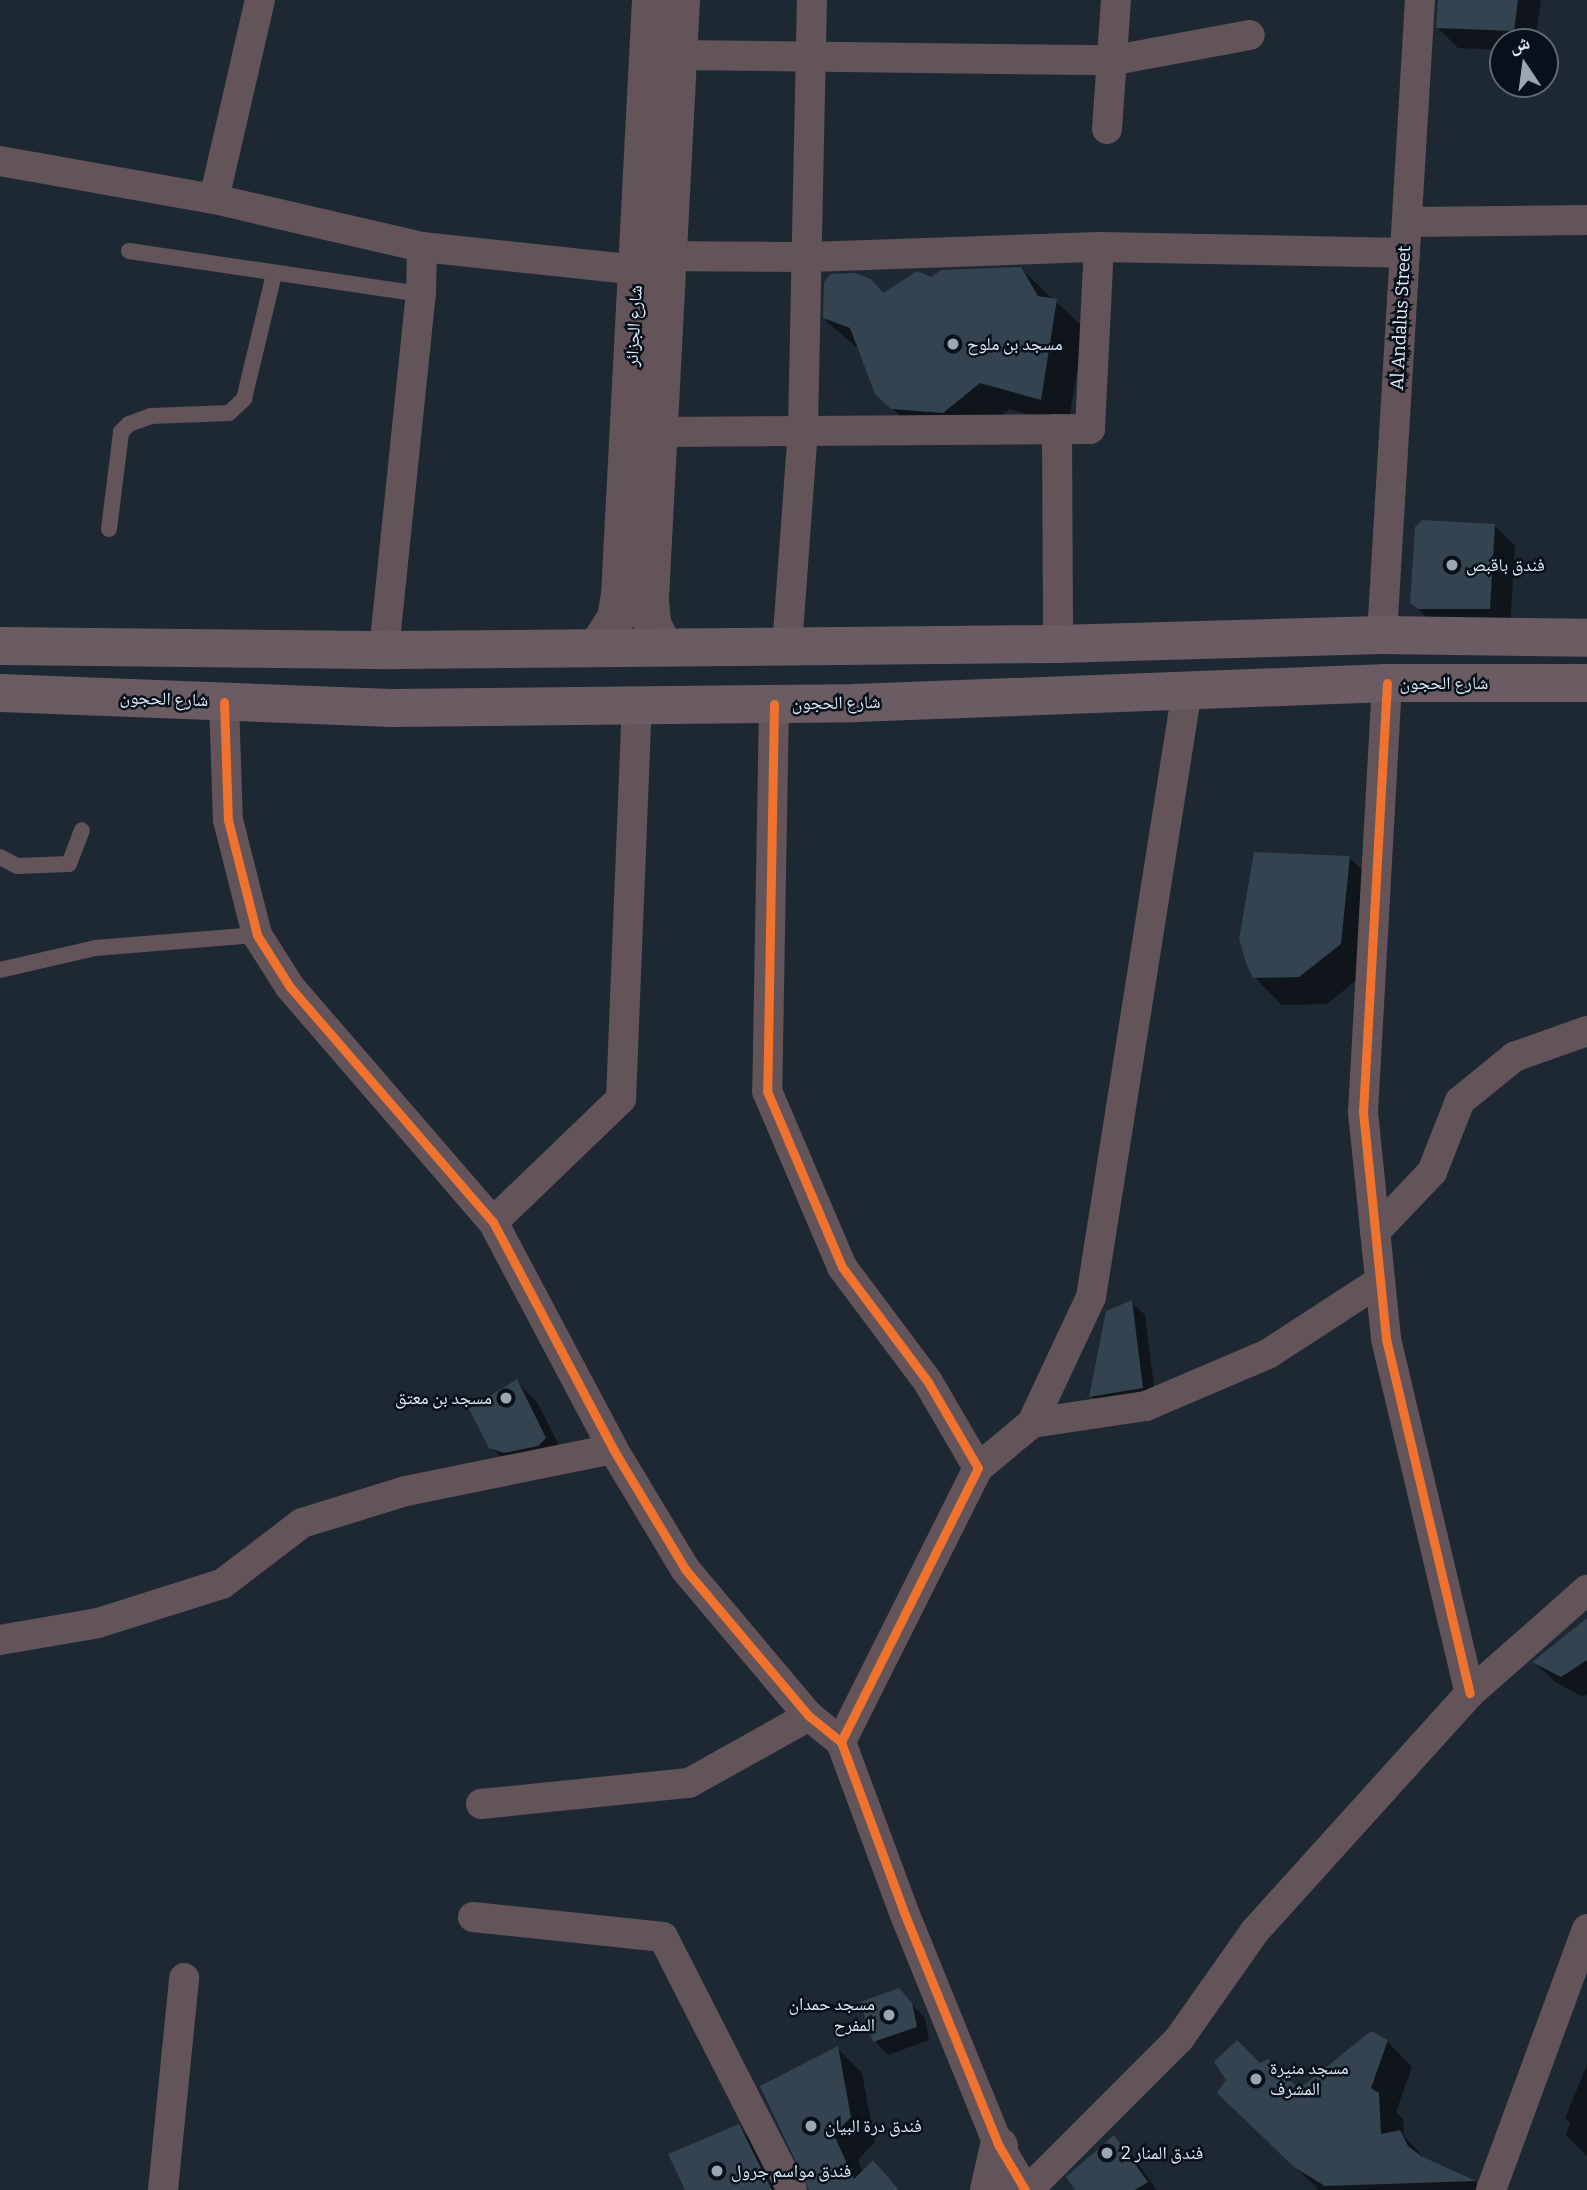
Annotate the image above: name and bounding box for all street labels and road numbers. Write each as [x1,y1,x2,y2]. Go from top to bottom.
street label: Al Andalus Street [1386,245,1416,391]
street label: شارع الجزائر [621,285,647,367]
street label: شارع الحجون [1400,672,1488,694]
street label: شارع الحجون [119,687,209,711]
street label: شارع الحجون [791,691,881,715]

